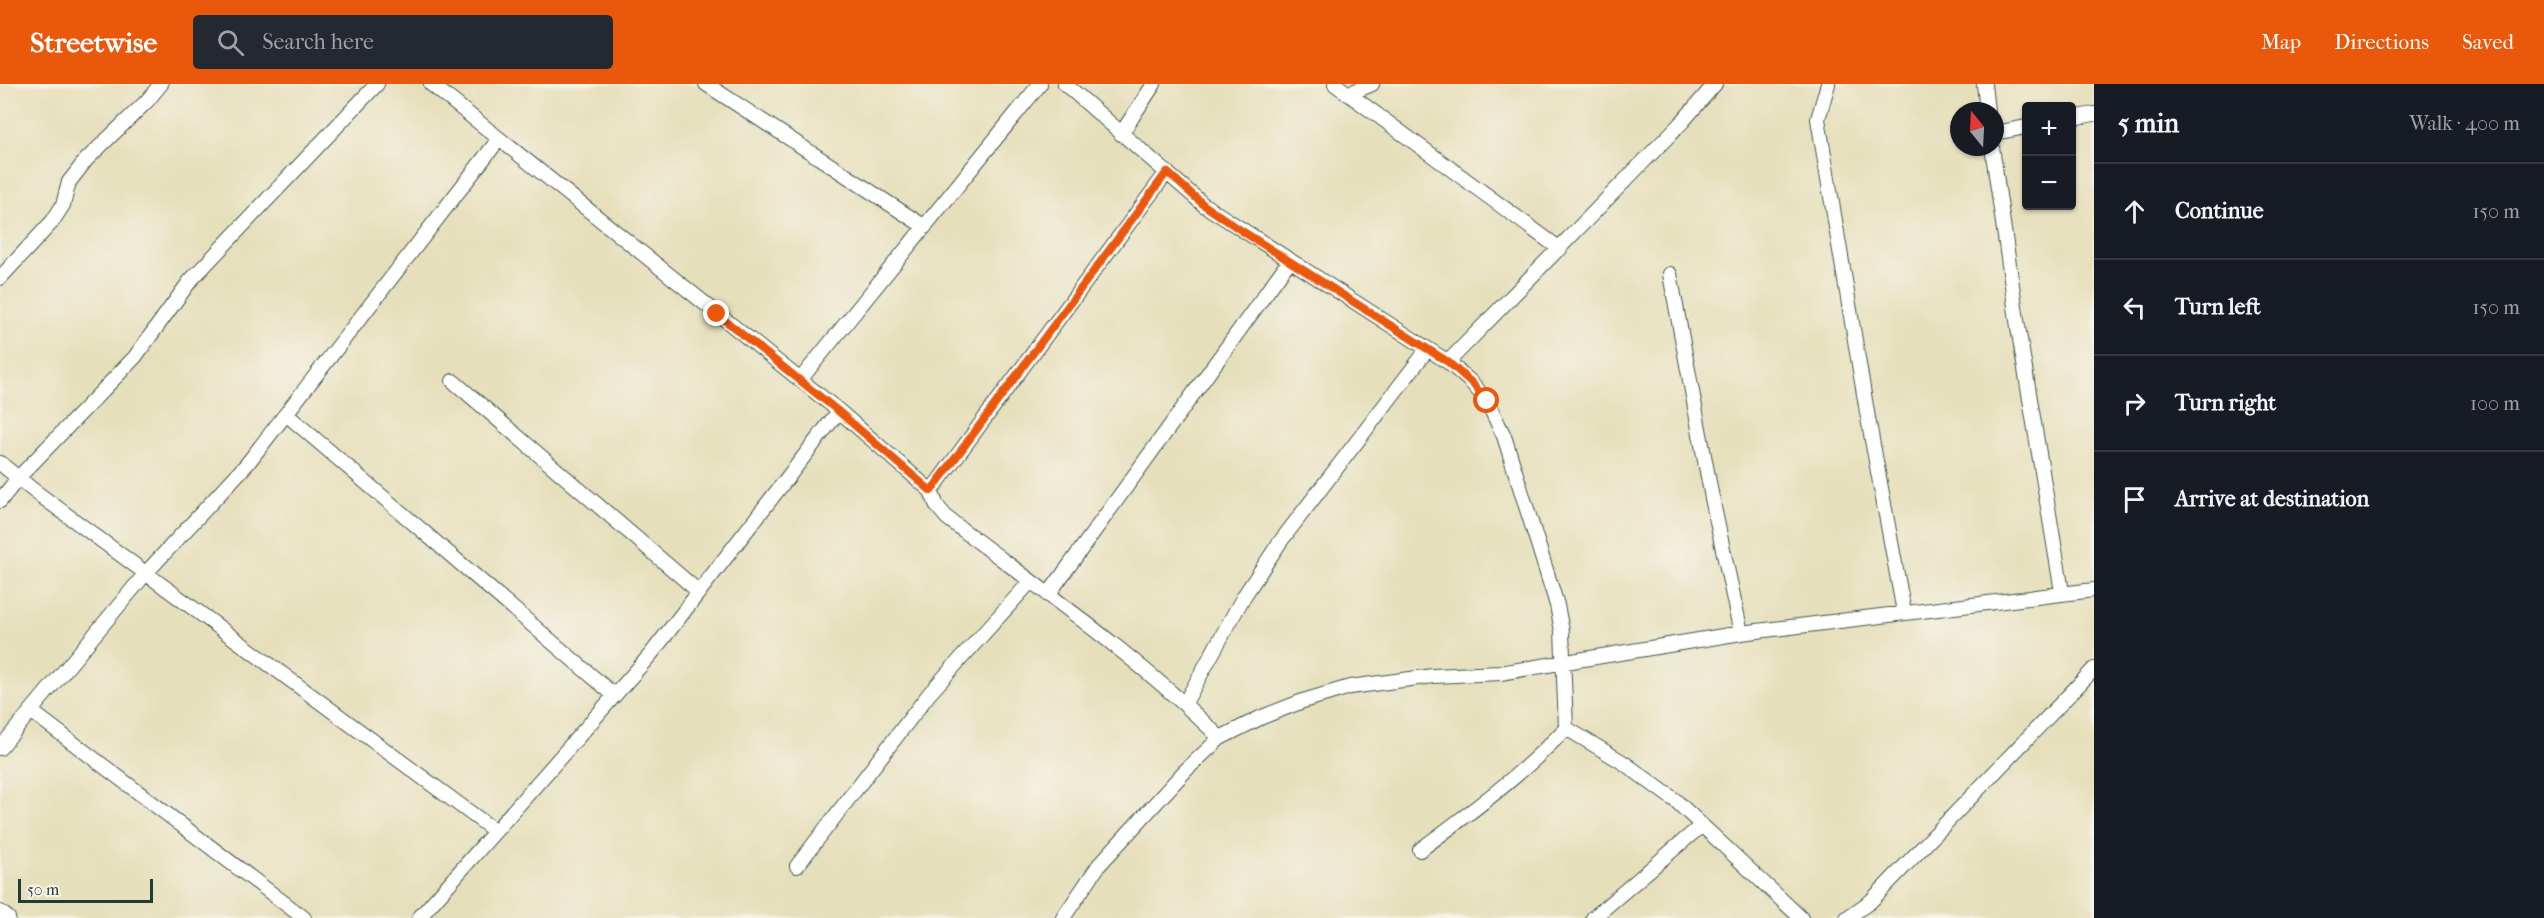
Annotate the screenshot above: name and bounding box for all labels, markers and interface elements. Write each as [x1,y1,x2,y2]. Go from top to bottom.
search box [193,15,613,69]
text: Streetwise [30,26,157,59]
icon: search [214,26,247,59]
text: Search here [262,29,374,55]
text: Map [2261,30,2301,54]
text: Directions [2334,30,2429,54]
text: Saved [2462,30,2514,54]
north arrow [1950,102,2004,156]
map controls [2022,102,2076,210]
button: + [2022,102,2076,156]
text: 5 min [2118,108,2179,139]
text: Walk · 400 m [2409,112,2520,135]
button: − [2022,156,2076,210]
icon: ahead [2118,195,2151,228]
text: Continue [2175,198,2264,224]
text: 150 m [2472,200,2520,223]
icon: left [2118,291,2151,324]
text: Turn left [2175,294,2261,320]
text: 150 m [2472,296,2520,319]
route end [703,300,729,326]
route start [1473,387,1499,413]
icon: right [2118,387,2151,420]
text: Turn right [2175,390,2276,416]
text: 100 m [2470,392,2520,415]
icon: arrive [2118,483,2151,516]
text: Arrive at destination [2175,486,2369,512]
scale bar [18,876,153,904]
text: 50 m [27,880,59,899]

